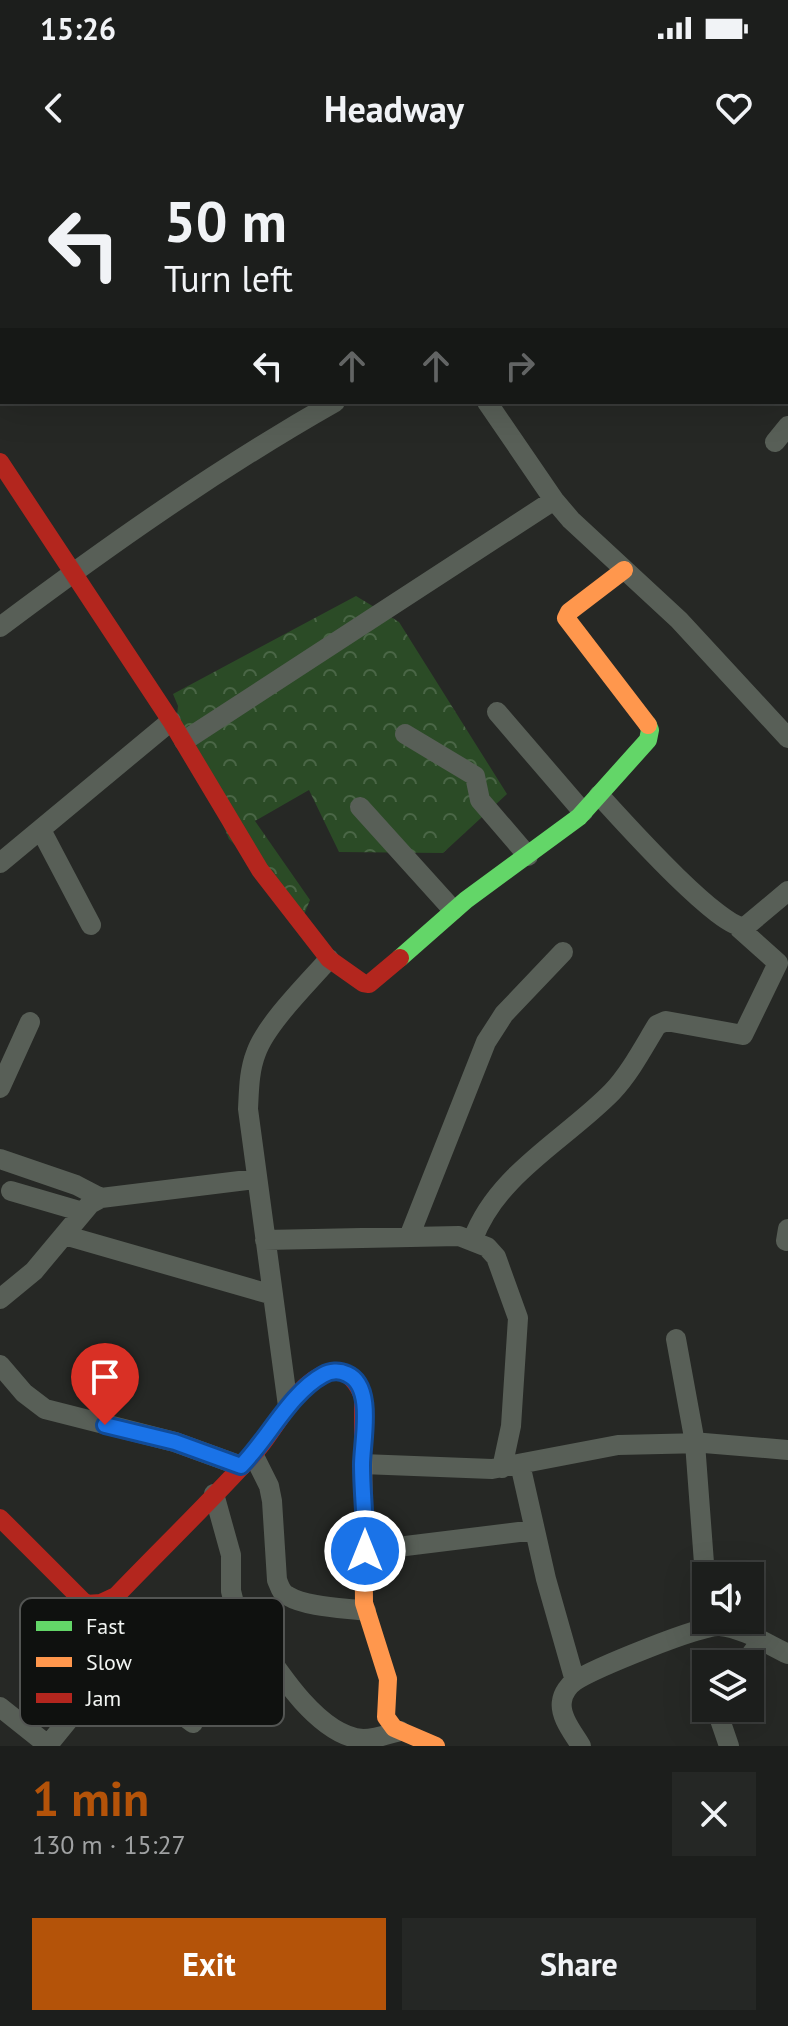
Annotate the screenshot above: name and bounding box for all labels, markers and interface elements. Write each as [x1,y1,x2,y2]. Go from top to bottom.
text: 15:26 [40,9,116,48]
text: Headway [324,85,464,132]
icon: back [32,86,76,130]
icon: heart [712,86,756,130]
text: 50 m [164,185,287,257]
icon: left [32,192,136,296]
text: Turn left [164,255,293,302]
icon: left [246,344,290,388]
icon: ahead [330,344,374,388]
icon: ahead [414,344,458,388]
icon: right [498,344,542,388]
pin [71,1343,139,1425]
icon: arrive [83,1355,127,1399]
position arrow [323,1509,407,1593]
map controls [692,1562,764,1722]
button: sound [692,1562,764,1634]
legend [20,1598,284,1726]
text: Fast [86,1612,126,1640]
text: Slow [86,1648,132,1676]
button: layers [692,1650,764,1722]
text: Jam [85,1684,121,1712]
text: 1 min [32,1767,149,1829]
button: close [672,1772,756,1856]
text: 130 m · 15:27 [32,1828,186,1861]
button: Exit [32,1918,386,2010]
button: Share [402,1918,756,2010]

